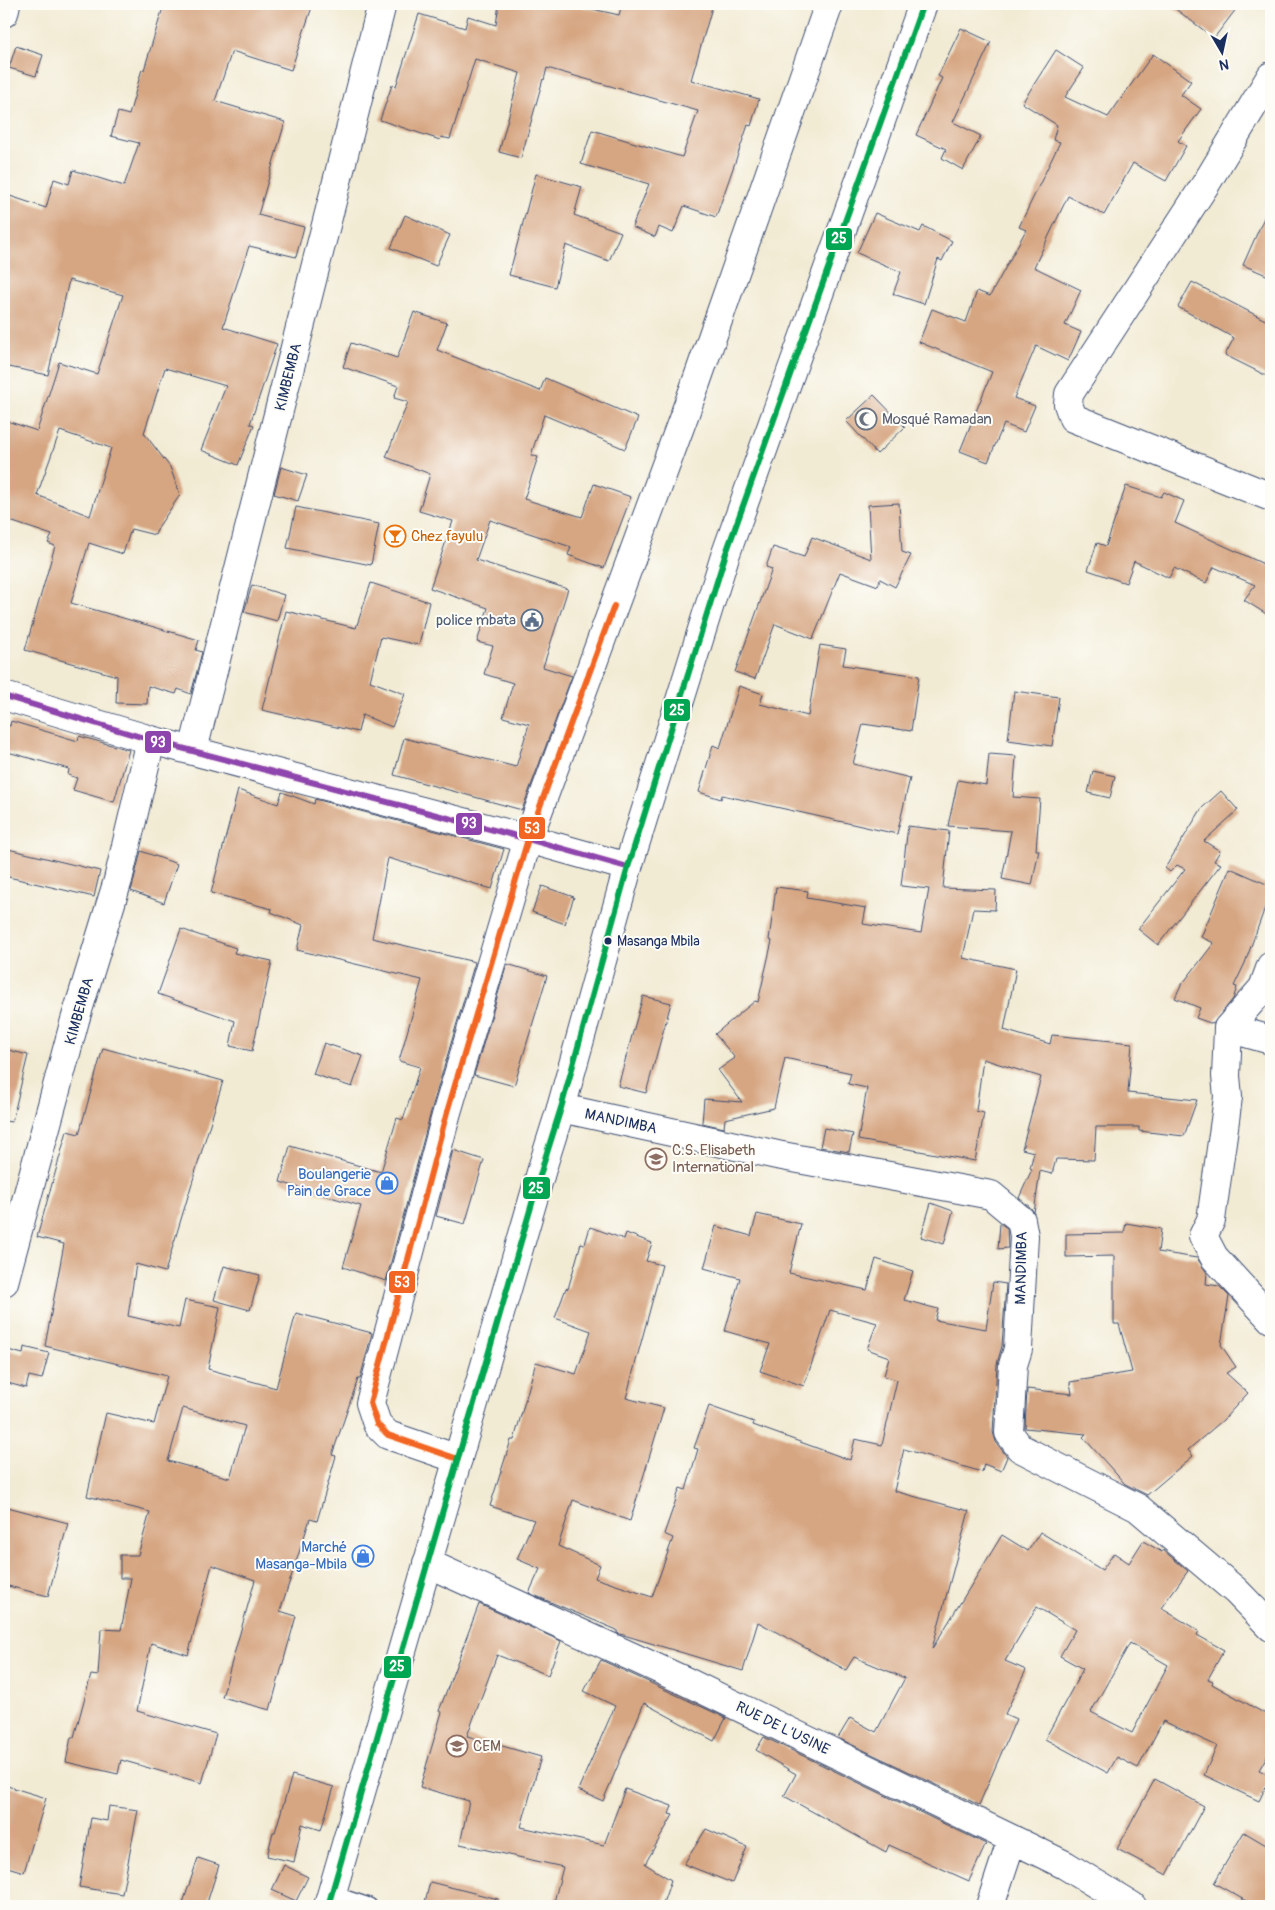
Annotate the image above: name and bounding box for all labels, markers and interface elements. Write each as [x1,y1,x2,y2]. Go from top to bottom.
north arrow [1198,28,1248,78]
text: N [1218,55,1230,73]
line badge: 25 [825,227,853,251]
text: 25 [831,230,847,247]
street label: KIMBEMBA [271,341,306,413]
mosque icon: Mosqué Ramadan [854,407,878,431]
place label: Mosqué Ramadan [882,410,992,429]
bar icon: Chez fayulu [383,524,407,548]
place label: Chez fayulu [411,527,483,546]
public building icon: police mbata [520,608,544,632]
place label: police mbata [436,611,516,630]
line badge: 25 [663,698,691,722]
text: 25 [669,702,685,719]
line badge: 93 [144,730,172,754]
text: 93 [150,734,166,751]
line badge: 93 [455,812,483,836]
text: 93 [461,815,477,832]
line badge: 53 [518,816,546,840]
text: 53 [524,820,540,837]
place label: Masanga Mbila [617,933,700,950]
marker: Masanga Mbila [603,936,613,946]
street label: KIMBEMBA [61,975,98,1047]
street label: MANDIMBA [583,1105,659,1138]
place label: C.S. Elisabeth International [672,1141,755,1177]
school or university icon: C.S. Elisabeth International [644,1147,668,1171]
place label: Boulangerie Pain de Grace [287,1165,372,1201]
shop icon: Boulangerie Pain de Grace [375,1171,399,1195]
line badge: 25 [522,1176,551,1200]
text: 25 [528,1180,544,1197]
street label: MANDIMBA [1011,1231,1032,1305]
line badge: 53 [388,1270,416,1294]
text: 53 [394,1274,410,1291]
place label: Marché Masanga-Mbila [255,1538,347,1574]
shop icon: Marché Masanga-Mbila [351,1544,375,1568]
line badge: 25 [383,1655,412,1679]
text: 25 [389,1658,405,1675]
street label: RUE DE L'USINE [733,1697,833,1760]
school or university icon: CEM [445,1734,469,1758]
place label: CEM [473,1737,501,1756]

